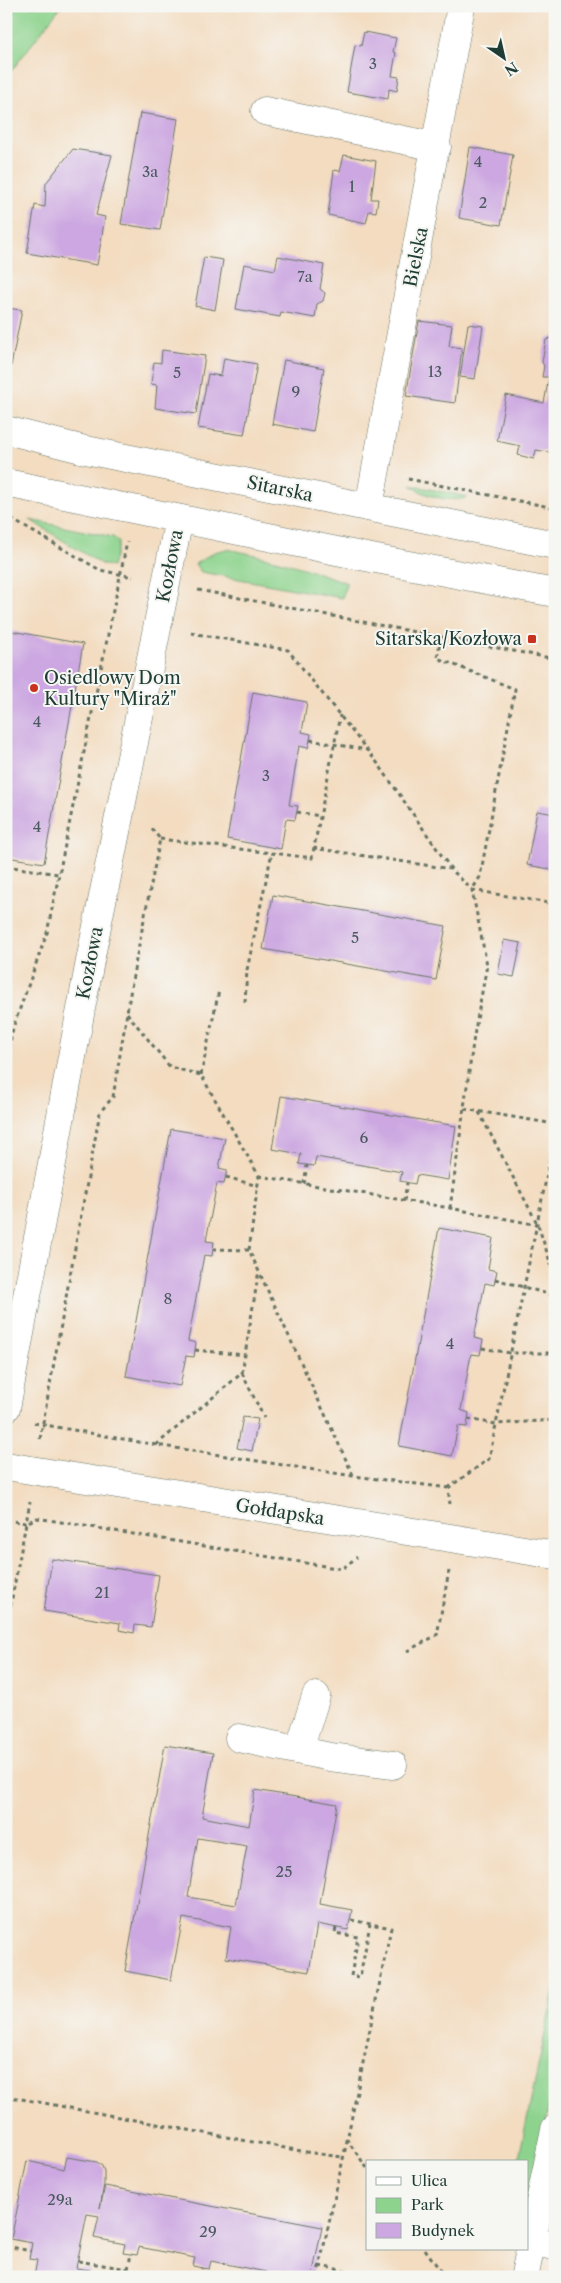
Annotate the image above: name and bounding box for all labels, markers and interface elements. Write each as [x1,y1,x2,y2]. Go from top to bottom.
north arrow [478,32,528,82]
house number: 3 [369,54,377,73]
text: N [501,58,521,80]
house number: 4 [474,152,482,171]
house number: 3a [142,162,158,181]
house number: 1 [349,177,356,196]
house number: 2 [479,193,487,212]
street label: Bielska [399,225,433,289]
house number: 7a [297,267,313,286]
house number: 13 [428,362,442,381]
house number: 5 [173,363,181,382]
house number: 9 [292,382,300,401]
street label: Sitarska [245,471,316,507]
street label: Kozłowa [152,527,188,604]
place label: Sitarska/Kozłowa [375,628,523,650]
marker: Sitarska/Kozłowa [526,633,538,645]
place label: Osiedlowy Dom Kultury "Miraż" [44,667,181,710]
marker: Osiedlowy Dom Kultury "Miraż" [28,682,40,694]
house number: 4 [33,712,41,731]
house number: 3 [262,766,270,785]
house number: 4 [33,817,41,836]
street label: Kozłowa [72,924,108,1001]
house number: 5 [351,928,359,947]
house number: 6 [360,1128,369,1147]
house number: 8 [164,1289,173,1308]
house number: 4 [446,1334,454,1353]
street label: Gołdapska [234,1494,327,1530]
house number: 21 [95,1583,110,1602]
house number: 25 [276,1862,292,1881]
legend [366,2160,528,2250]
text: Ulica [411,2171,447,2190]
house number: 29a [47,2190,73,2209]
text: Park [411,2195,445,2214]
text: Budynek [411,2221,476,2240]
house number: 29 [199,2222,217,2241]

